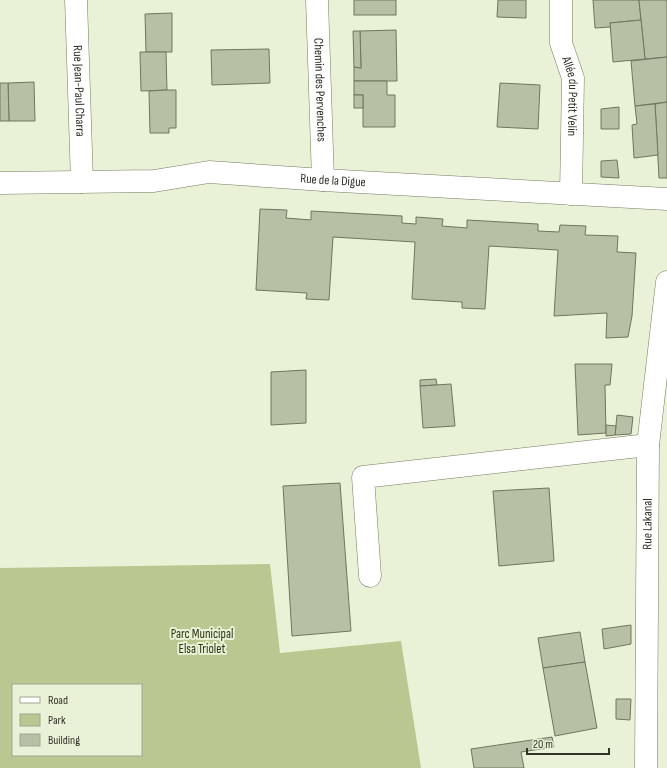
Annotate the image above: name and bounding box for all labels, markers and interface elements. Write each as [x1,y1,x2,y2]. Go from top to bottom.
street label: Chemin des Pervenches [310,38,330,143]
street label: Rue Jean-Paul Charra [69,45,89,137]
street label: Allée du Petit Velin [558,53,581,136]
street label: Rue de la Digue [300,170,366,190]
street label: Rue Lakanal [639,498,656,550]
park label: Parc Municipal Elsa Triolet [171,626,233,657]
legend [12,684,142,756]
text: Road [48,693,68,708]
text: Park [48,713,66,728]
scale bar [527,730,609,756]
text: Building [48,733,80,748]
text: 20 m [533,737,553,752]

